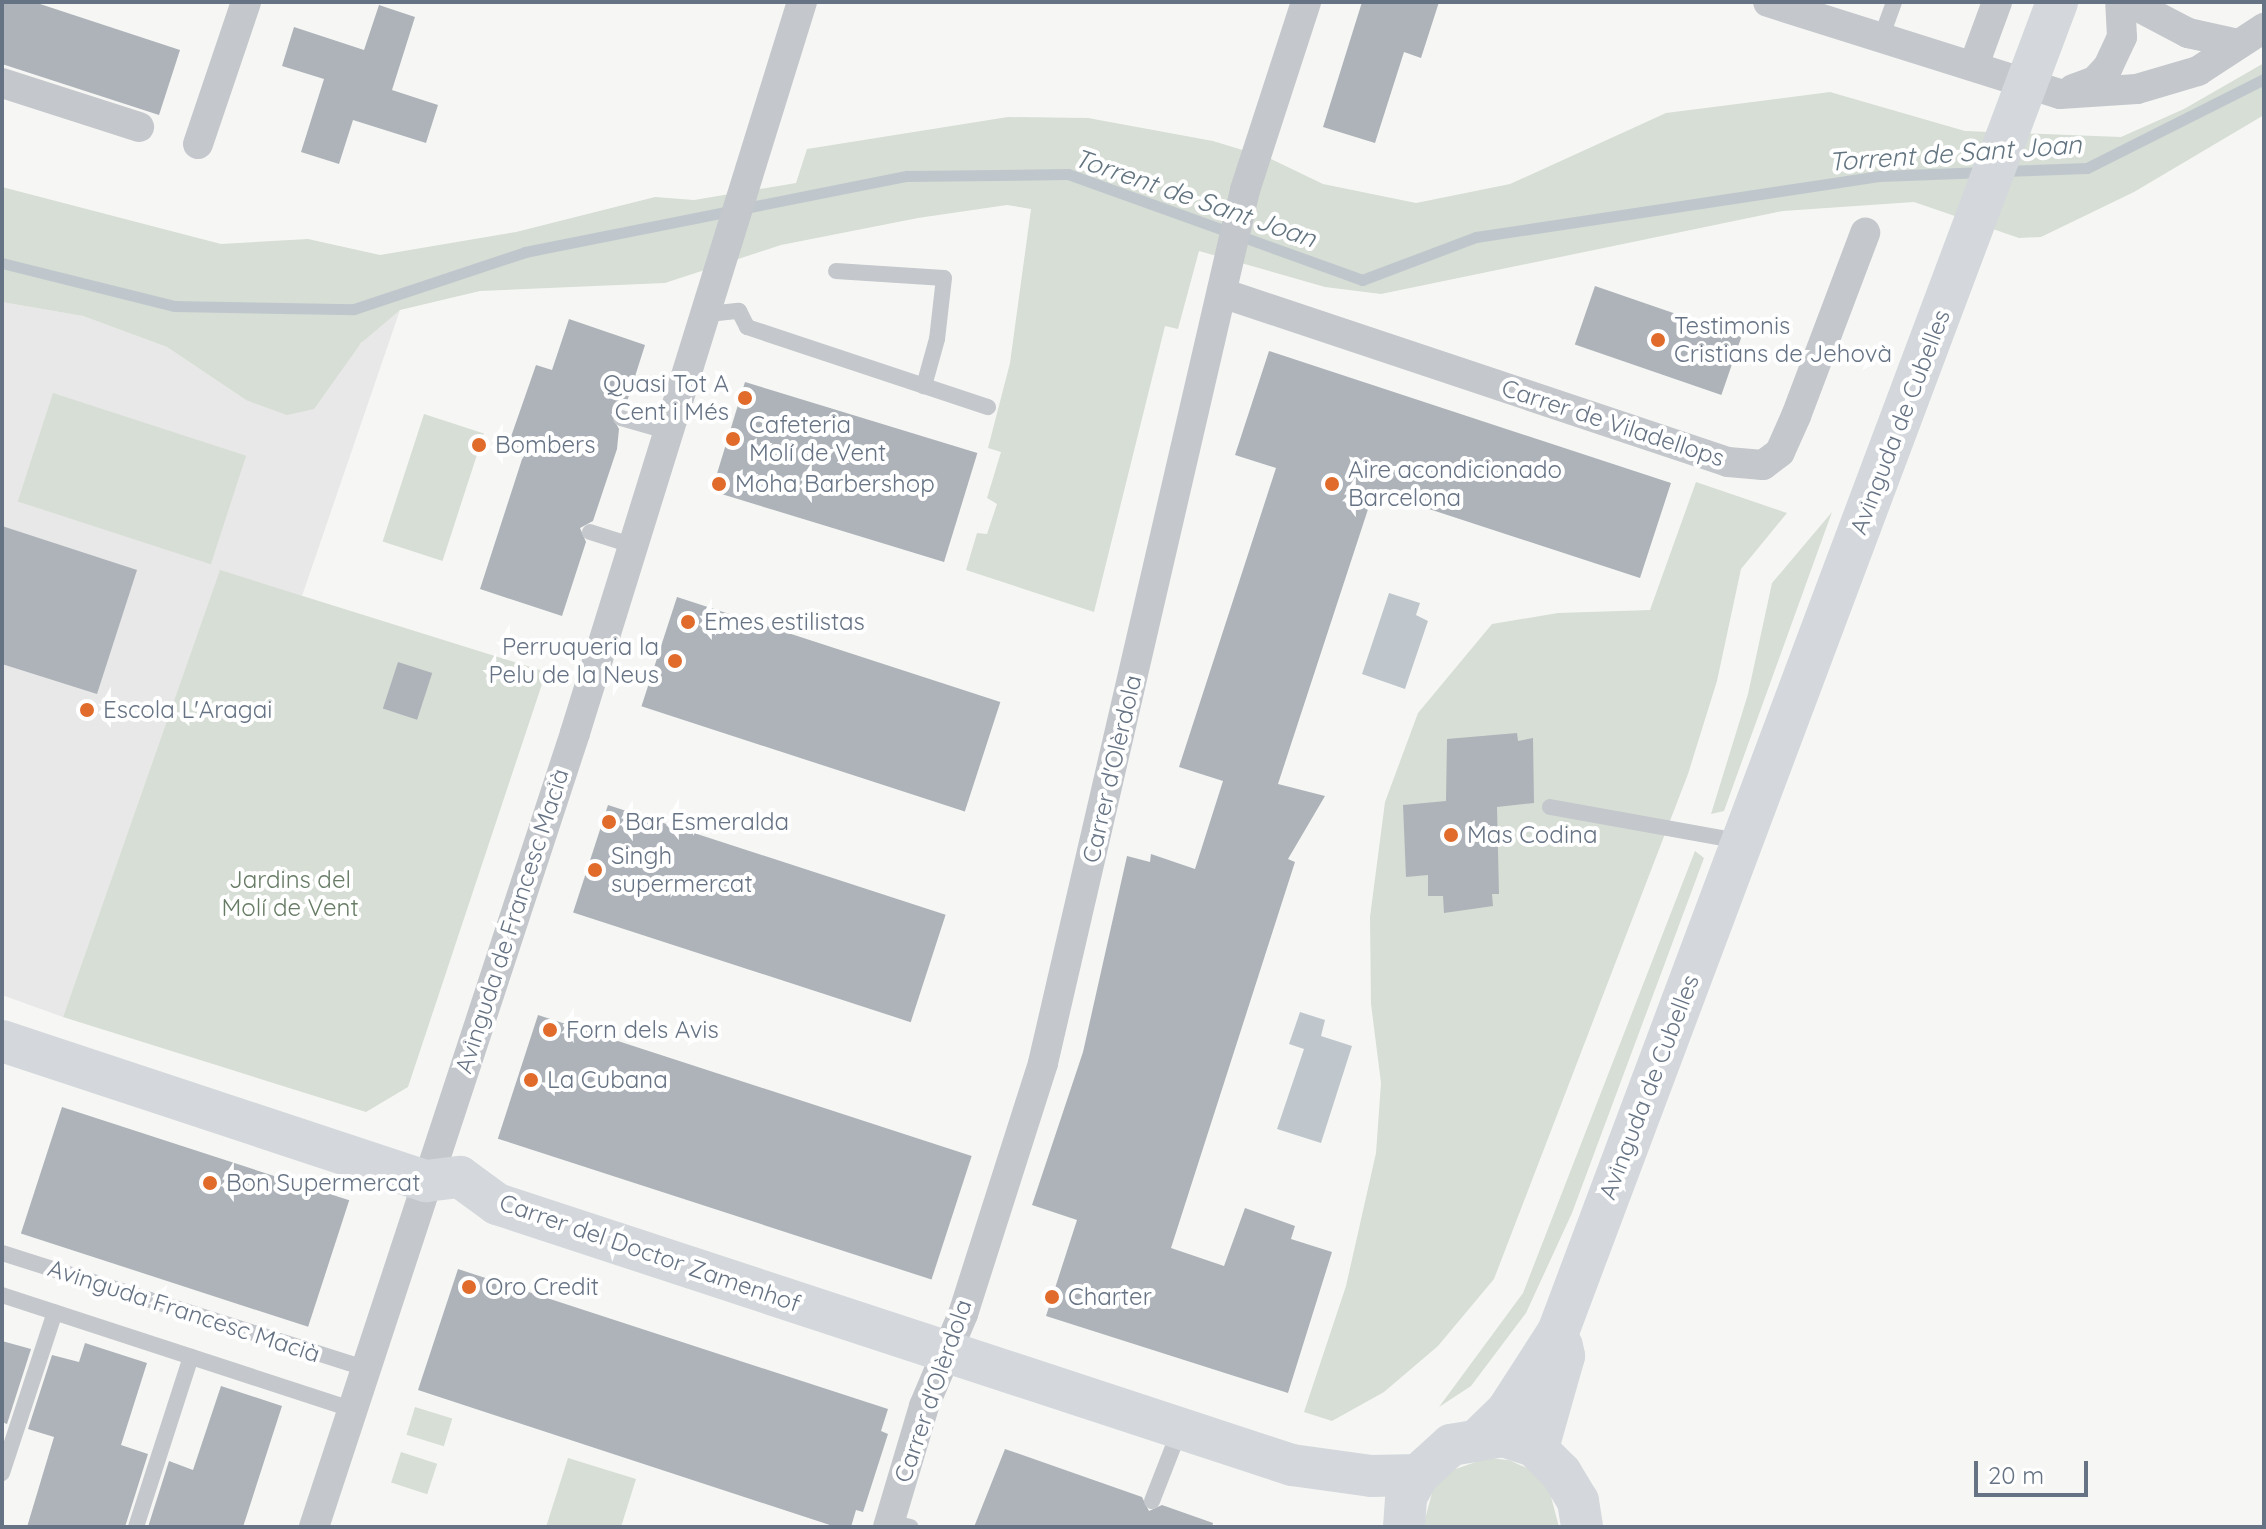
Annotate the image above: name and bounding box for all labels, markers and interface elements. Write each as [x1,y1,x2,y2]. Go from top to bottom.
water label: Torrent de Sant Joan [1827,129,2083,177]
water label: Torrent de Sant Joan [1070,142,1320,254]
street label: Avinguda de Cubelles [1844,306,1956,538]
place label: Testimonis Cristians de Jehovà [1674,312,1892,368]
marker: Testimonis Cristians de Jehovà [1649,331,1667,349]
place label: Quasi Tot A Cent i Més [603,370,729,426]
street label: Carrer de Viladellops [1498,373,1728,473]
marker: Quasi Tot A Cent i Més [736,389,754,407]
place label: Cafeteria Molí de Vent [749,411,886,467]
marker: Cafeteria Molí de Vent [724,430,742,448]
place label: Bombers [495,431,596,459]
marker: Bombers [470,436,488,454]
place label: Aire acondicionado Barcelona [1348,456,1562,512]
place label: Moha Barbershop [735,470,935,498]
marker: Moha Barbershop [710,475,728,493]
marker: Aire acondicionado Barcelona [1323,475,1341,493]
place label: Emes estilistas [704,608,865,636]
marker: Emes estilistas [679,613,697,631]
place label: Perruqueria la Pelu de la Neus [489,633,659,689]
marker: Perruqueria la Pelu de la Neus [666,652,684,670]
street label: Carrer d'Olèrdola [1076,672,1148,866]
place label: Escola L'Aragai [103,696,272,724]
marker: Escola L'Aragai [78,701,96,719]
street label: Avinguda de Francesc Macià [449,765,575,1077]
place label: Bar Esmeralda [625,808,789,836]
marker: Bar Esmeralda [600,813,618,831]
place label: Mas Codina [1467,821,1597,849]
marker: Mas Codina [1442,826,1460,844]
place label: Singh supermercat [611,842,753,898]
marker: Singh supermercat [586,861,604,879]
park label: Jardins del Molí de Vent [221,866,359,922]
street label: Avinguda de Cubelles [1593,971,1705,1203]
place label: Forn dels Avis [566,1016,719,1044]
marker: Forn dels Avis [541,1021,559,1039]
place label: La Cubana [547,1066,668,1094]
marker: La Cubana [522,1071,540,1089]
place label: Bon Supermercat [226,1169,420,1197]
marker: Bon Supermercat [201,1174,219,1192]
street label: Carrer del Doctor Zamenhof [496,1188,804,1318]
street label: Avinguda Francesc Macià [44,1253,324,1369]
place label: Oro Credit [485,1273,599,1301]
marker: Oro Credit [460,1278,478,1296]
place label: Charter [1068,1283,1152,1311]
marker: Charter [1043,1288,1061,1306]
street label: Carrer d'Olèrdola [888,1296,978,1486]
scale bar [1978,1445,2092,1495]
text: 20 m [1988,1460,2044,1490]

